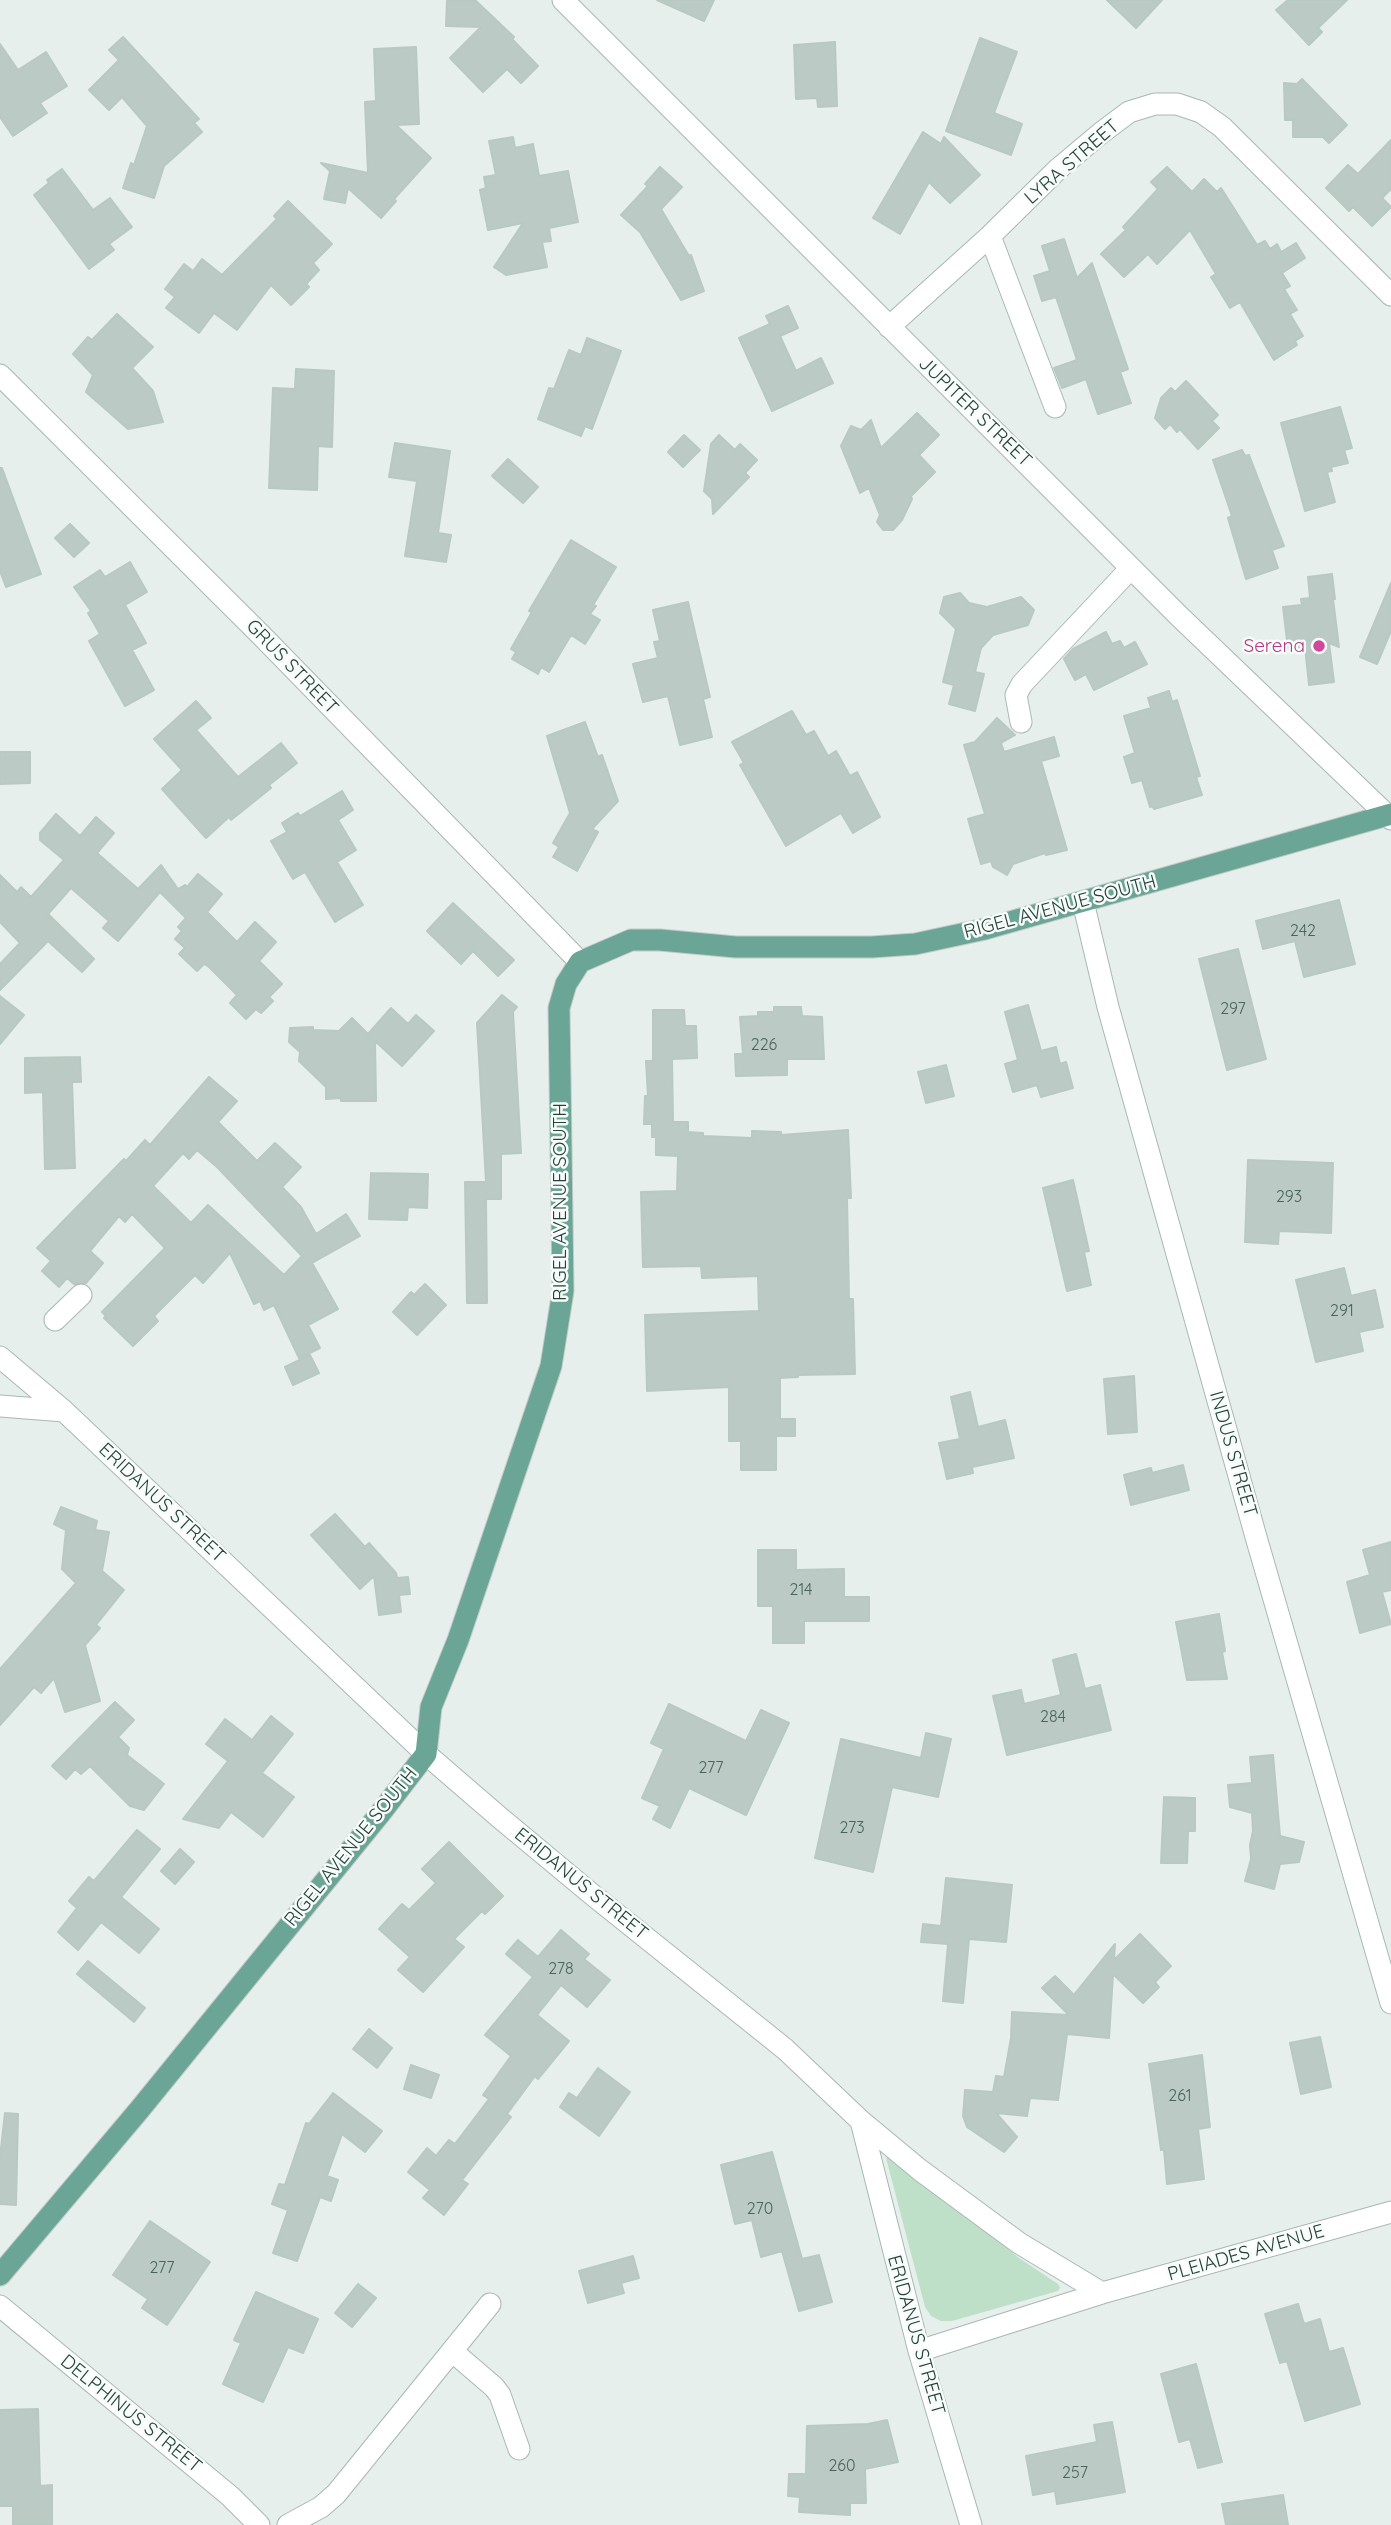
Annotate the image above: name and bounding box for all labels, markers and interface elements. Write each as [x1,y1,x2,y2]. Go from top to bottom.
street label: LYRA STREET [1020,115,1124,209]
street label: JUPITER STREET [914,352,1036,472]
street label: GRUS STREET [241,615,343,719]
place label: Serena [1243,635,1305,657]
marker: Serena [1311,638,1327,654]
street label: RIGEL AVENUE SOUTH [961,870,1159,944]
house number: 242 [1290,921,1316,941]
house number: 297 [1220,999,1246,1019]
house number: 226 [751,1035,777,1055]
street label: RIGEL AVENUE SOUTH [549,1103,571,1301]
house number: 293 [1276,1187,1302,1207]
house number: 291 [1330,1301,1354,1321]
street label: INDUS STREET [1204,1389,1262,1519]
street label: ERIDANUS STREET [94,1438,230,1568]
house number: 214 [790,1580,812,1600]
house number: 284 [1040,1707,1066,1727]
house number: 277 [699,1758,723,1778]
street label: RIGEL AVENUE SOUTH [280,1763,422,1931]
house number: 273 [839,1818,865,1838]
street label: ERIDANUS STREET [510,1823,652,1945]
house number: 278 [548,1959,574,1979]
house number: 261 [1168,2086,1192,2106]
house number: 270 [747,2199,773,2219]
street label: PLEIADES AVENUE [1165,2220,1327,2286]
street label: ERIDANUS STREET [882,2252,950,2418]
house number: 277 [150,2258,174,2278]
street label: DELPHINUS STREET [56,2350,206,2478]
house number: 260 [829,2456,855,2476]
house number: 257 [1062,2463,1088,2483]

